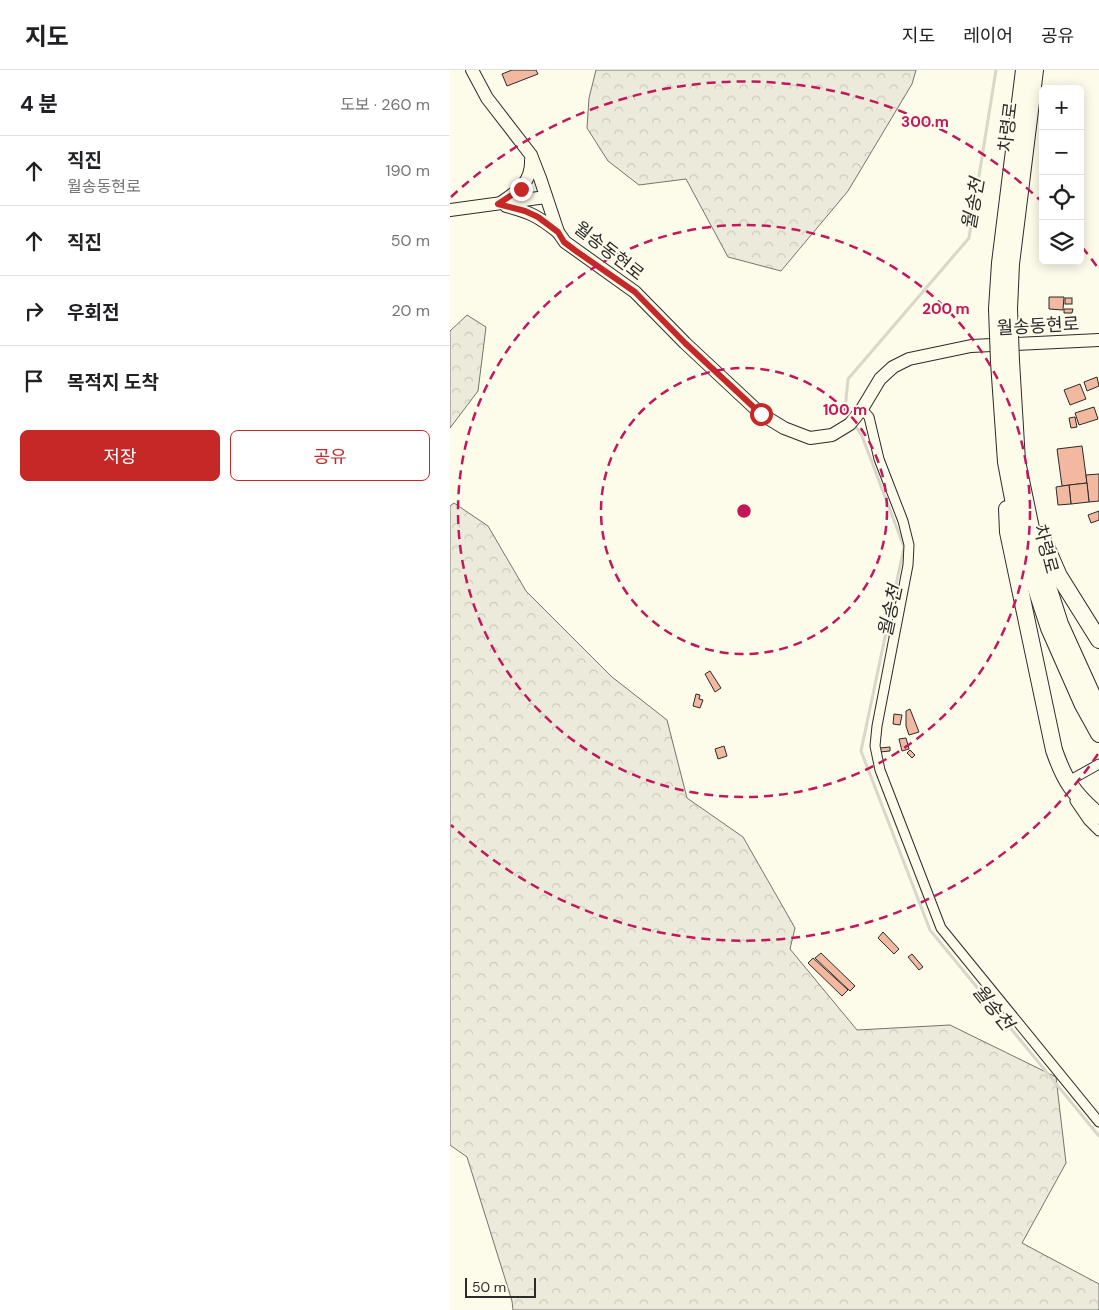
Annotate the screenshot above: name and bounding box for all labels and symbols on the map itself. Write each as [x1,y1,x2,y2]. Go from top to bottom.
street label: 차령로 [993,101,1023,153]
text: 300 m [901,112,949,132]
water label: 월송천 [956,175,990,232]
route end [510,178,533,201]
street label: 월송동현로 [569,216,649,286]
text: 200 m [922,299,970,319]
street label: 월송동현로 [996,312,1080,340]
text: 100 m [823,400,867,420]
route start [750,403,773,426]
centre of rings [735,502,753,520]
street label: 차령로 [1028,522,1064,576]
water label: 월송천 [872,581,908,639]
water label: 월송천 [967,979,1020,1036]
scale bar [465,1275,536,1298]

